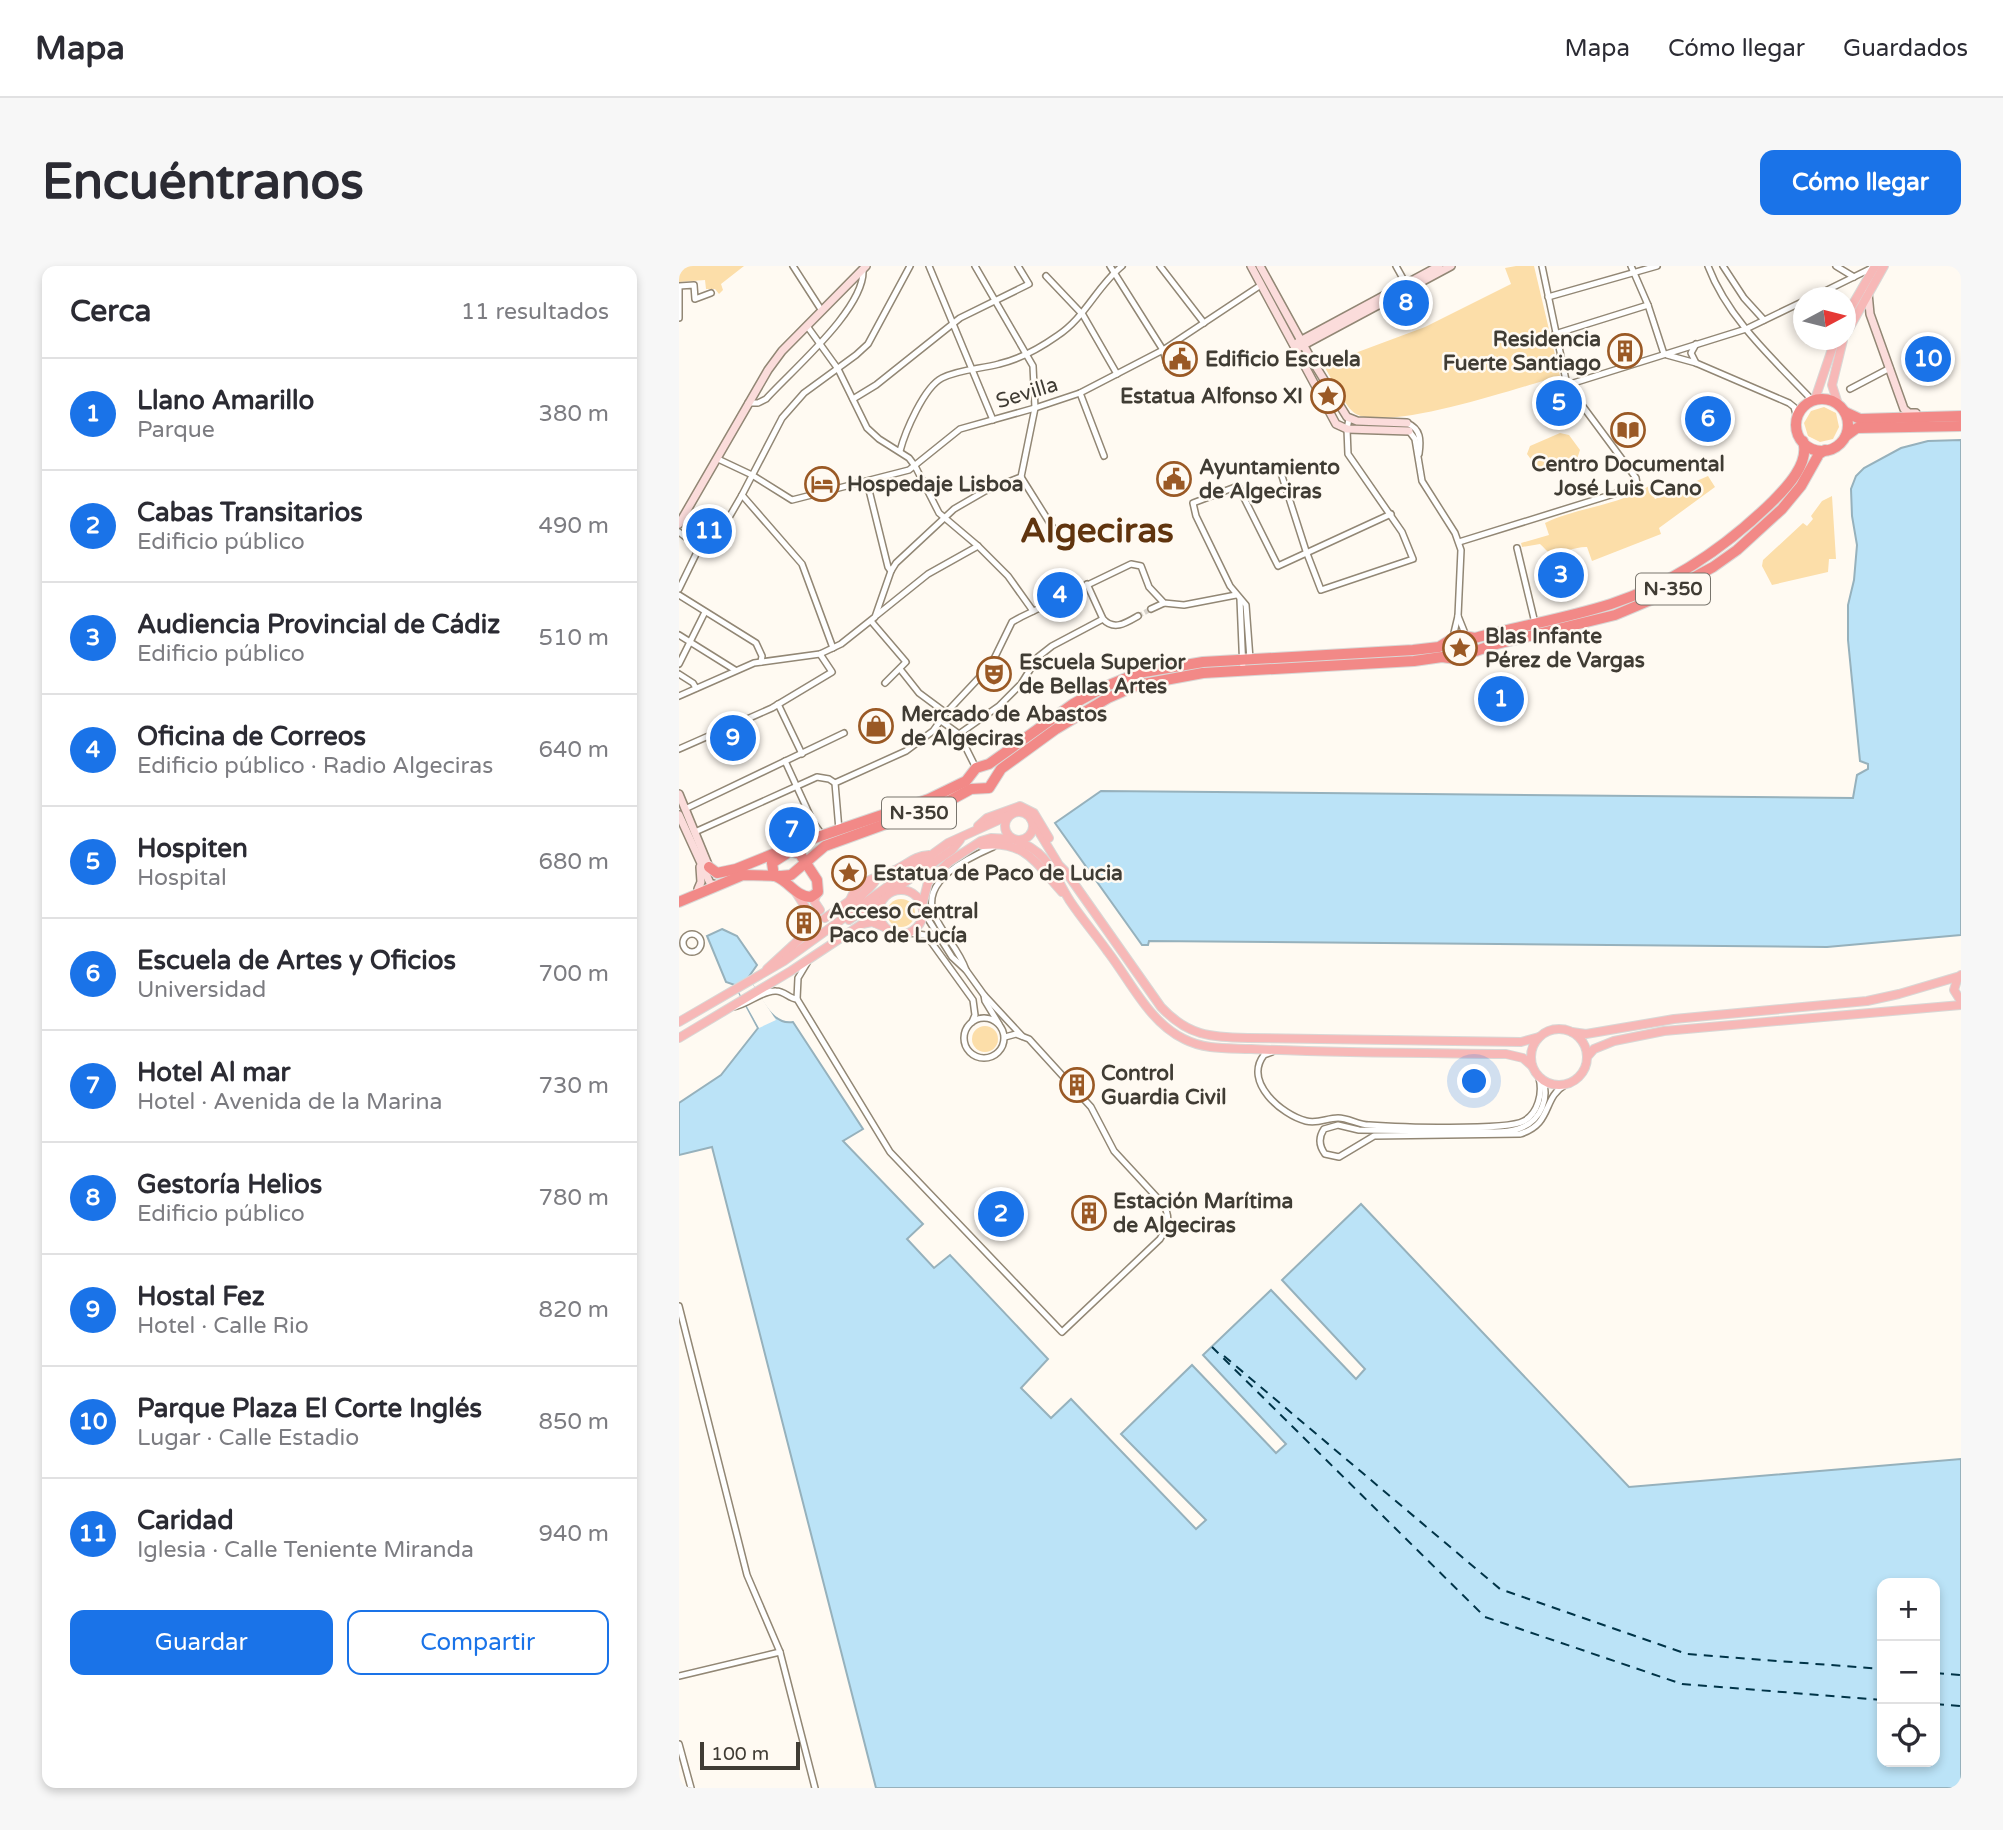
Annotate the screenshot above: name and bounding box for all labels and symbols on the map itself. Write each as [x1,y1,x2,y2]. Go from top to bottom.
pin: 8 [1383,277,1429,329]
north arrow [1793,287,1856,350]
place label: Residencia Fuerte Santiago [1443,327,1601,376]
building icon: Residencia Fuerte Santiago [1606,332,1644,370]
pin: 10 [1905,333,1951,385]
public building icon: Edificio Escuela [1161,340,1199,378]
place label: Edificio Escuela [1205,347,1361,372]
street label: Sevilla [993,372,1061,414]
place icon: Estatua Alfonso XI [1309,377,1347,415]
pin: 5 [1536,377,1582,429]
place label: Estatua Alfonso XI [1120,384,1303,409]
pin: 6 [1685,393,1731,445]
library icon: Centro Documental José Luis Cano [1609,411,1647,449]
place label: Centro Documental José Luis Cano [1531,452,1725,501]
place label: Ayuntamiento de Algeciras [1199,455,1340,504]
public building icon: Ayuntamiento de Algeciras [1155,460,1193,498]
hotel icon: Hospedaje Lisboa [803,465,841,503]
place label: Hospedaje Lisboa [847,472,1024,497]
pin: 11 [686,505,732,557]
district label: Algeciras [1020,510,1174,552]
pin: 3 [1538,549,1584,601]
pin: 4 [1037,569,1083,621]
road number: N-350 [1636,574,1710,604]
place label: Blas Infante Pérez de Vargas [1485,624,1645,673]
place icon: Blas Infante Pérez de Vargas [1441,629,1479,667]
place label: Escuela Superior de Bellas Artes [1019,650,1186,699]
theatre icon: Escuela Superior de Bellas Artes [975,655,1013,693]
pin: 1 [1478,673,1524,725]
place label: Mercado de Abastos de Algeciras [901,702,1107,751]
shop icon: Mercado de Abastos de Algeciras [857,707,895,745]
pin: 9 [710,712,756,764]
road number: N-350 [882,798,956,828]
pin: 7 [769,804,815,856]
place icon: Estatua de Paco de Lucia [830,854,868,892]
place label: Estatua de Paco de Lucia [873,861,1123,886]
place label: Acceso Central Paco de Lucía [829,899,979,948]
building icon: Acceso Central Paco de Lucía [785,904,823,942]
place label: Control Guardia Civil [1101,1061,1226,1110]
your location [1457,1064,1491,1098]
building icon: Control Guardia Civil [1058,1066,1096,1104]
pin: 2 [978,1188,1024,1240]
place label: Estación Marítima de Algeciras [1113,1189,1293,1238]
building icon: Estación Marítima de Algeciras [1070,1194,1108,1232]
scale bar [700,1739,800,1771]

